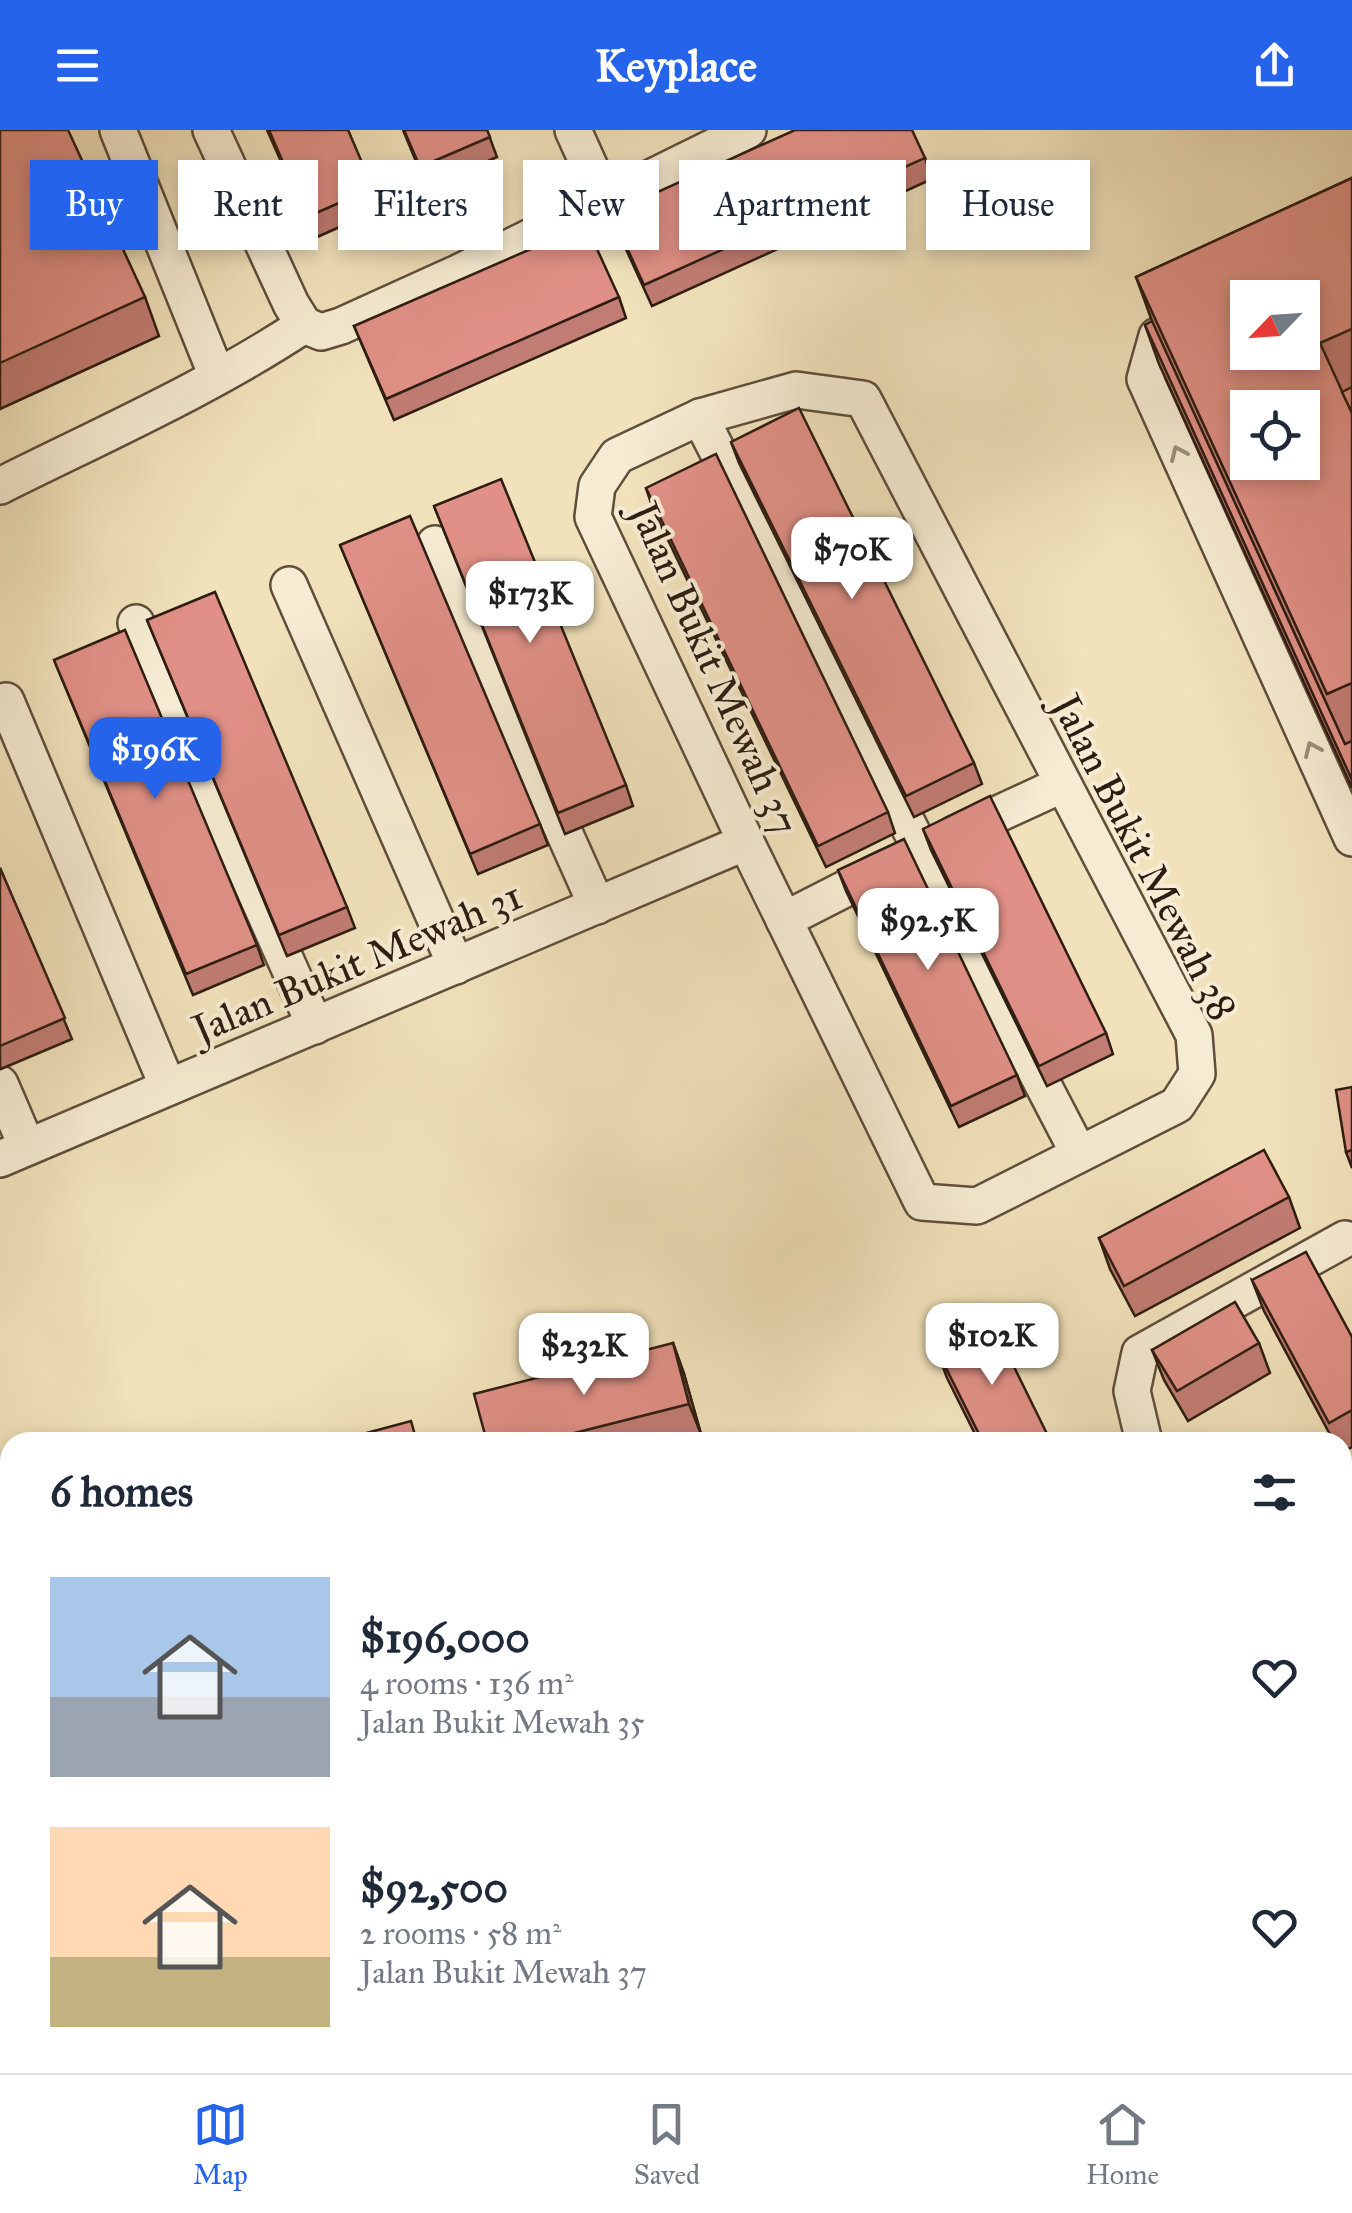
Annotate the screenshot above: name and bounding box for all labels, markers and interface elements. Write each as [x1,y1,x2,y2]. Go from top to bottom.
icon: menu [50,38,105,93]
text: Keyplace [595,38,757,93]
icon: share [1247,38,1302,93]
chip: Buy [30,160,158,250]
chip: Rent [178,160,318,250]
chip: Filters [338,160,503,250]
chip: New [523,160,659,250]
chip: Apartment [679,160,906,250]
chip: House [926,160,1090,250]
north arrow [1230,280,1320,370]
map controls [1230,280,1320,480]
button: locate [1230,390,1320,480]
one-way arrow [1170,445,1190,463]
street label: Jalan Bukit Mewah 37 [618,491,810,842]
pin: $70K [793,517,911,602]
text: $70K [813,530,891,569]
pin: $173K [460,561,600,646]
text: $173K [488,574,572,613]
street label: Jalan Bukit Mewah 38 [1040,683,1248,1028]
pin: $196K [85,717,225,802]
text: $196K [111,730,199,769]
one-way arrow [1304,741,1324,759]
street label: Jalan Bukit Mewah 31 [181,871,529,1056]
pin: $92.5K [847,888,1009,973]
text: $92.5K [880,901,976,940]
pin: $102K [922,1303,1062,1388]
pin: $232K [514,1313,654,1398]
text: $102K [948,1316,1036,1355]
text: $232K [541,1326,627,1365]
icon: filters [1247,1465,1302,1520]
text: 6 homes [50,1466,193,1518]
text: $196,000 [360,1612,530,1664]
icon: home [130,1617,250,1737]
icon: heart [1247,1650,1302,1705]
text: 4 rooms · 136 m² [360,1664,573,1703]
text: Jalan Bukit Mewah 35 [360,1703,645,1742]
text: $92,500 [360,1862,508,1914]
icon: home [130,1867,250,1987]
icon: heart [1247,1900,1302,1955]
text: 2 rooms · 58 m² [360,1914,561,1953]
text: Jalan Bukit Mewah 37 [360,1953,647,1992]
tab: Map [193,2097,248,2192]
tab: Saved [634,2097,700,2192]
tab: Home [1086,2097,1159,2192]

